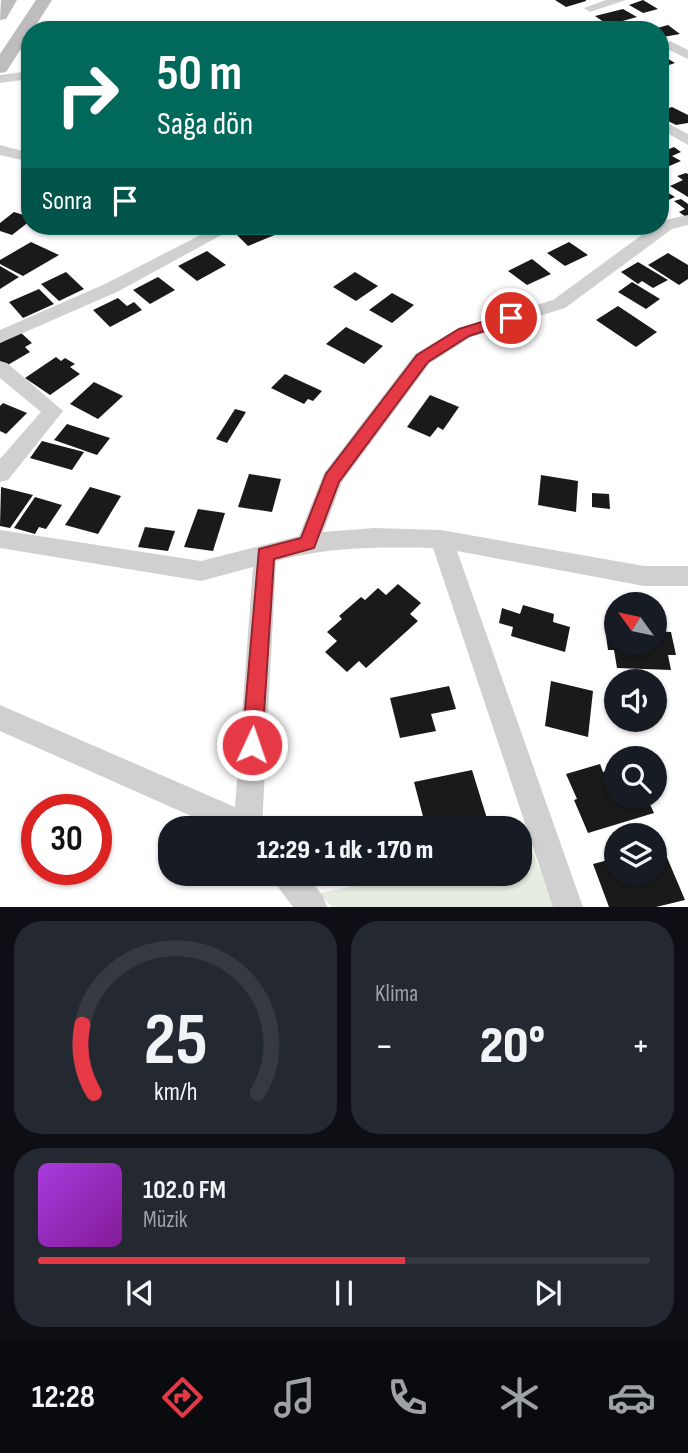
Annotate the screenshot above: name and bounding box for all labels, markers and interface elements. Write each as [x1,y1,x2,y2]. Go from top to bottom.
text: 50 m [157,45,242,104]
icon: right [42,49,133,140]
text: Sağa dön [157,105,253,144]
icon: arrive [106,182,144,220]
text: Sonra [42,186,92,217]
pin [481,288,541,348]
icon: arrive [492,299,530,337]
north arrow [604,592,667,654]
map controls [604,592,667,886]
button: sound [604,669,667,732]
position arrow [215,708,289,782]
button: search [604,746,667,809]
speed limit sign: 30 [21,794,112,885]
button: layers [604,823,667,886]
text: 12:29 · 1 dk · 170 m [257,835,433,866]
text: Klima [375,980,418,1008]
text: 25 [144,998,207,1086]
text: 20° [480,1015,545,1078]
text: − [375,1024,394,1069]
text: + [631,1024,650,1069]
text: km/h [154,1077,197,1108]
text: 102.0 FM [143,1175,226,1206]
text: Müzik [143,1206,188,1234]
icon: previous [121,1274,159,1312]
icon: pause [325,1274,363,1312]
icon: next [529,1274,567,1312]
icon: directions [158,1373,207,1422]
icon: music [270,1373,319,1422]
icon: phone [383,1373,432,1422]
icon: climate [495,1373,544,1422]
icon: car [607,1373,656,1422]
text: 12:28 [32,1378,95,1417]

